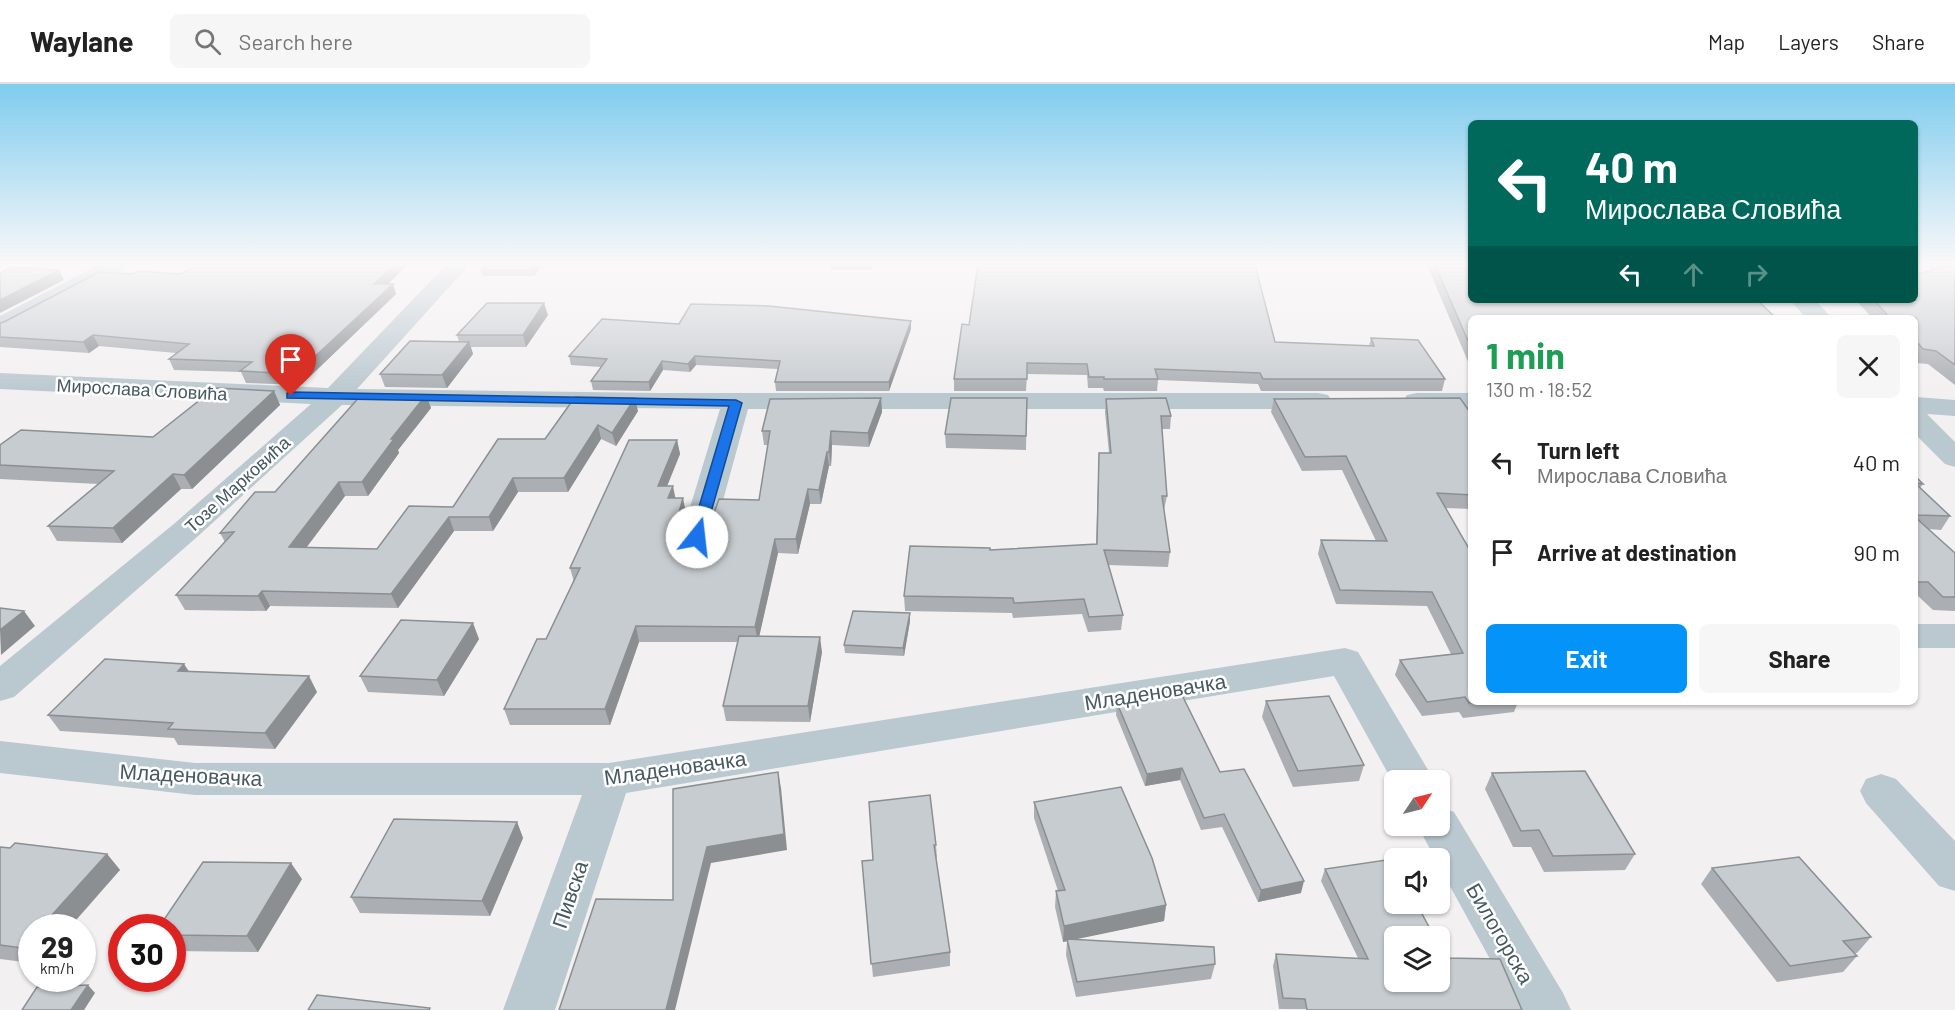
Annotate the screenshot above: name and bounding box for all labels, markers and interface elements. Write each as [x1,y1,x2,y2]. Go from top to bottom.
search box [170,14,590,68]
text: Waylane [30,24,134,58]
icon: search [191,25,224,58]
text: Search here [239,28,353,54]
text: Map [1708,29,1745,54]
text: Layers [1778,29,1839,54]
text: Share [1872,29,1925,54]
text: 40 m [1585,141,1678,191]
icon: left [1486,144,1564,222]
text: Мирослава Словића [1585,192,1841,224]
icon: left [1614,258,1647,291]
icon: ahead [1677,258,1710,291]
icon: right [1740,258,1773,291]
text: 1 min [1486,333,1565,376]
pin [265,334,316,396]
button: close [1837,335,1900,398]
icon: arrive [274,343,307,376]
street label: Мирослава Словића [56,374,229,405]
text: 130 m · 18:52 [1486,377,1593,401]
street label: Тозе Марковића [180,430,295,537]
text: Turn left [1537,437,1620,463]
icon: left [1486,446,1519,479]
text: 40 m [1853,449,1900,475]
text: Мирослава Словића [1537,463,1727,487]
position arrow [665,505,729,569]
icon: arrive [1486,536,1519,569]
text: Arrive at destination [1537,539,1736,565]
text: 90 m [1854,539,1900,565]
button: Exit [1486,624,1687,693]
button: Share [1699,624,1900,693]
street label: Младеновачка [1082,667,1228,715]
street label: Младеновачка [602,745,748,789]
street label: Младеновачка [119,758,263,790]
north arrow [1384,770,1450,836]
map controls [1384,770,1450,992]
button: sound [1384,848,1450,914]
street label: Пивска [546,857,592,931]
street label: Билогорска [1462,878,1540,988]
speed limit sign: 30 [108,914,186,992]
button: layers [1384,926,1450,992]
text: 29 [41,928,73,964]
text: km/h [40,959,74,977]

